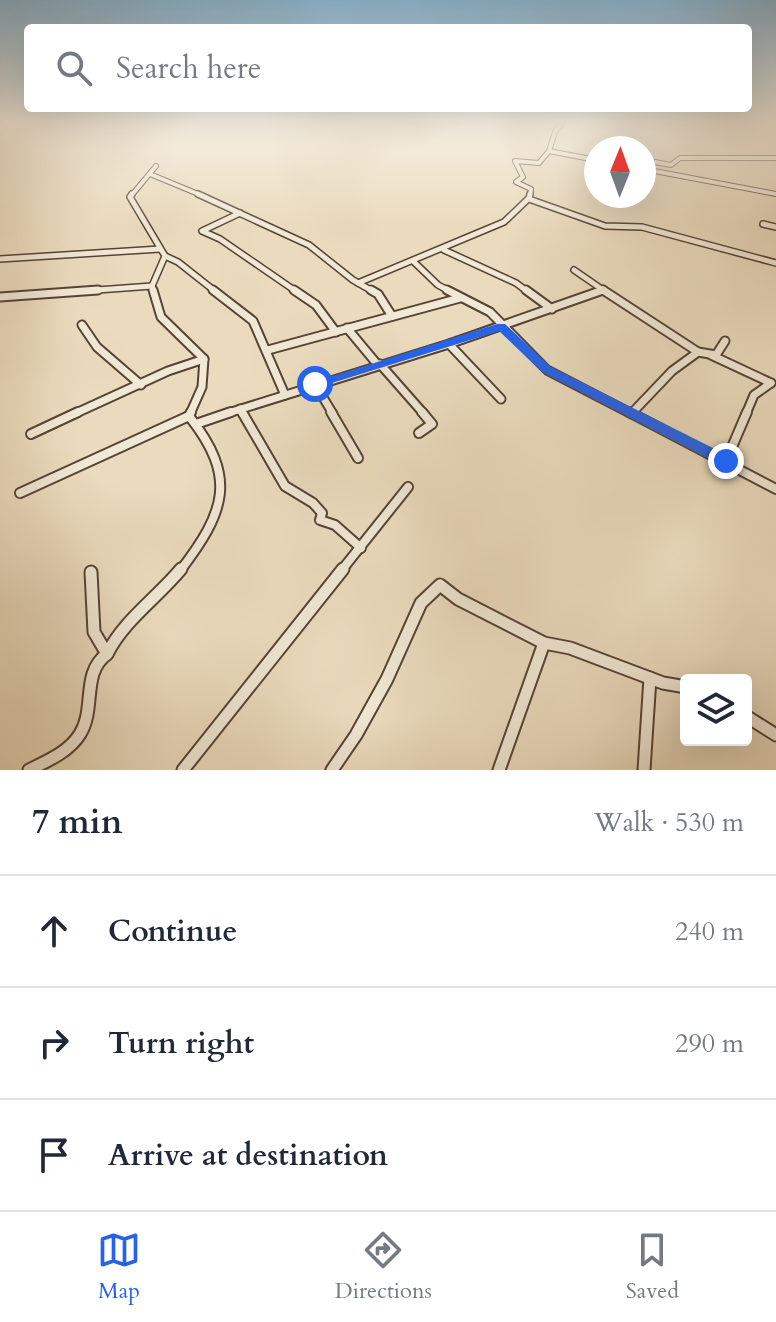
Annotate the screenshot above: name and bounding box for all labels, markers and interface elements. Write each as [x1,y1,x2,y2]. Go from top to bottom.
search box [24,24,752,112]
icon: search [52,46,96,90]
text: Search here [116,48,261,89]
north arrow [584,136,656,208]
route start [297,366,333,402]
route end [708,443,744,479]
map controls [680,674,752,746]
button: layers [680,674,752,746]
text: 7 min [32,799,123,845]
text: Walk · 530 m [594,805,744,840]
icon: ahead [32,909,76,953]
text: Continue [108,911,237,952]
text: 240 m [675,914,744,949]
icon: right [32,1021,76,1065]
text: Turn right [108,1023,254,1064]
text: 290 m [675,1026,744,1061]
icon: arrive [32,1133,76,1177]
text: Arrive at destination [108,1135,388,1176]
tab: Map [97,1228,141,1306]
tab: Directions [335,1228,432,1306]
tab: Saved [626,1228,679,1306]

